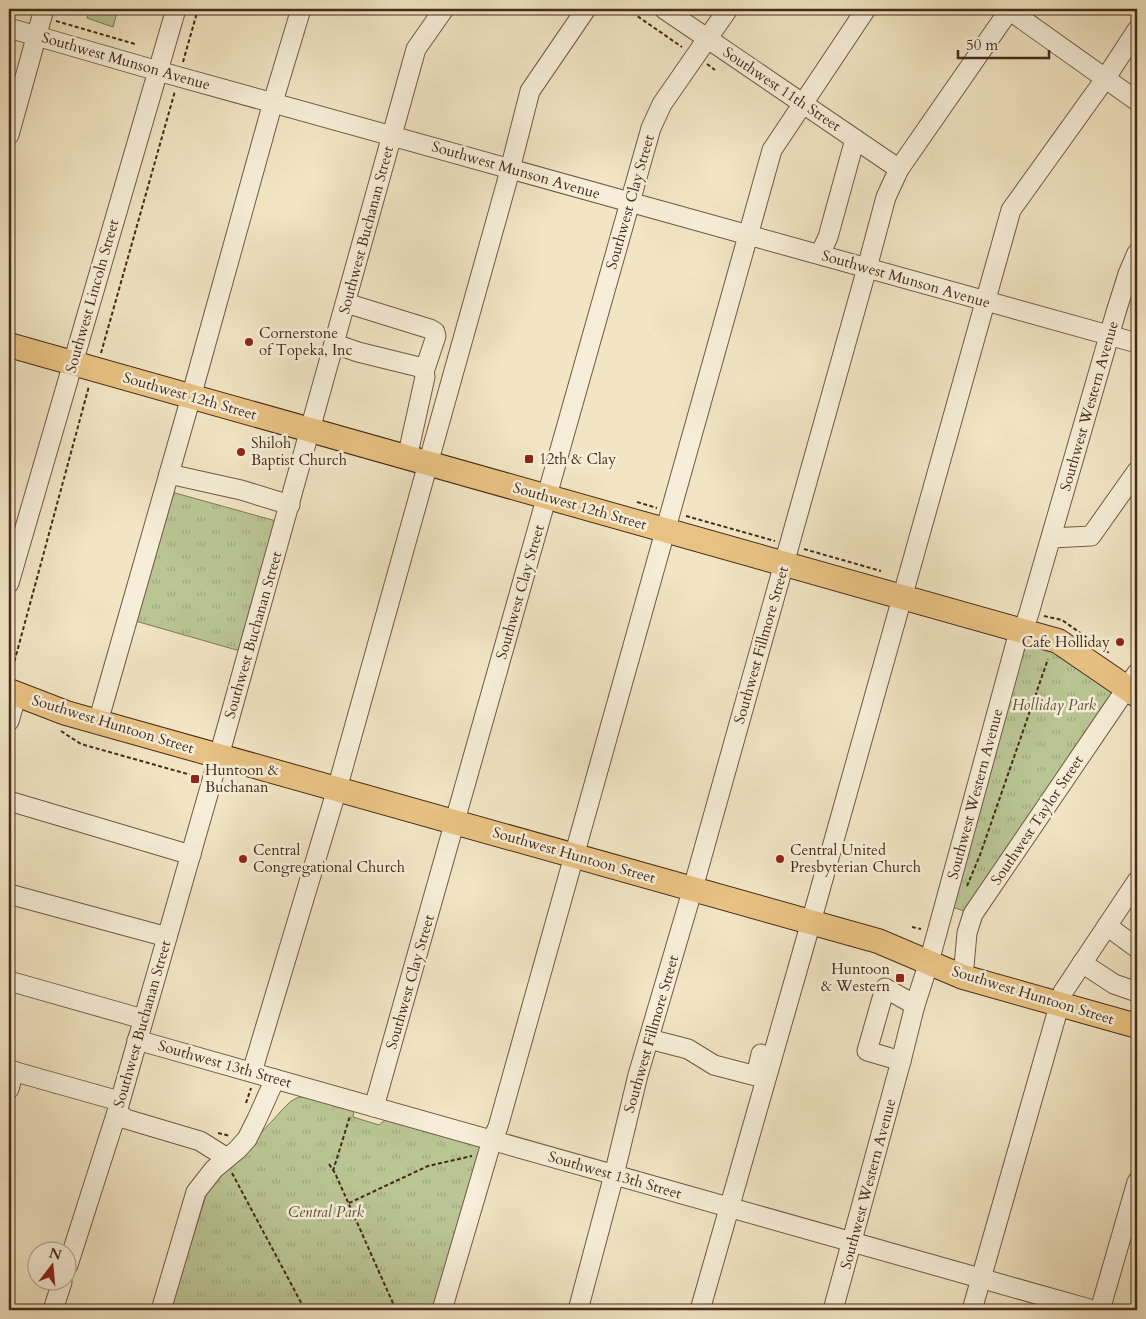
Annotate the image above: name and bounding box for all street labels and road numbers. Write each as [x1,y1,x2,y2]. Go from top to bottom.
street label: Southwest Munson Avenue [39,27,213,95]
street label: Southwest 11th Street [719,42,845,136]
street label: Southwest Clay Street [601,132,659,272]
street label: Southwest Munson Avenue [429,136,603,204]
street label: Southwest Buchanan Street [334,144,398,316]
street label: Southwest Lincoln Street [61,217,124,375]
street label: Southwest Munson Avenue [819,245,993,313]
street label: Southwest Western Avenue [1055,318,1123,493]
street label: Southwest 12th Street [121,367,259,425]
street label: Southwest 12th Street [511,477,649,535]
street label: Southwest Clay Street [491,522,549,662]
street label: Southwest Buchanan Street [220,549,287,721]
street label: Southwest Fillmore Street [729,564,793,726]
street label: Southwest Huntoon Street [30,690,197,758]
street label: Southwest Western Avenue [943,706,1007,882]
street label: Southwest Taylor Street [986,751,1088,889]
street label: Southwest Huntoon Street [490,822,658,888]
street label: Southwest Clay Street [381,912,439,1052]
street label: Southwest Buchanan Street [109,938,176,1110]
street label: Southwest Fillmore Street [619,953,683,1115]
street label: Southwest Huntoon Street [950,961,1117,1029]
street label: Southwest 13th Street [156,1035,294,1093]
street label: Southwest Western Avenue [836,1096,900,1272]
street label: Southwest 13th Street [546,1146,684,1204]

